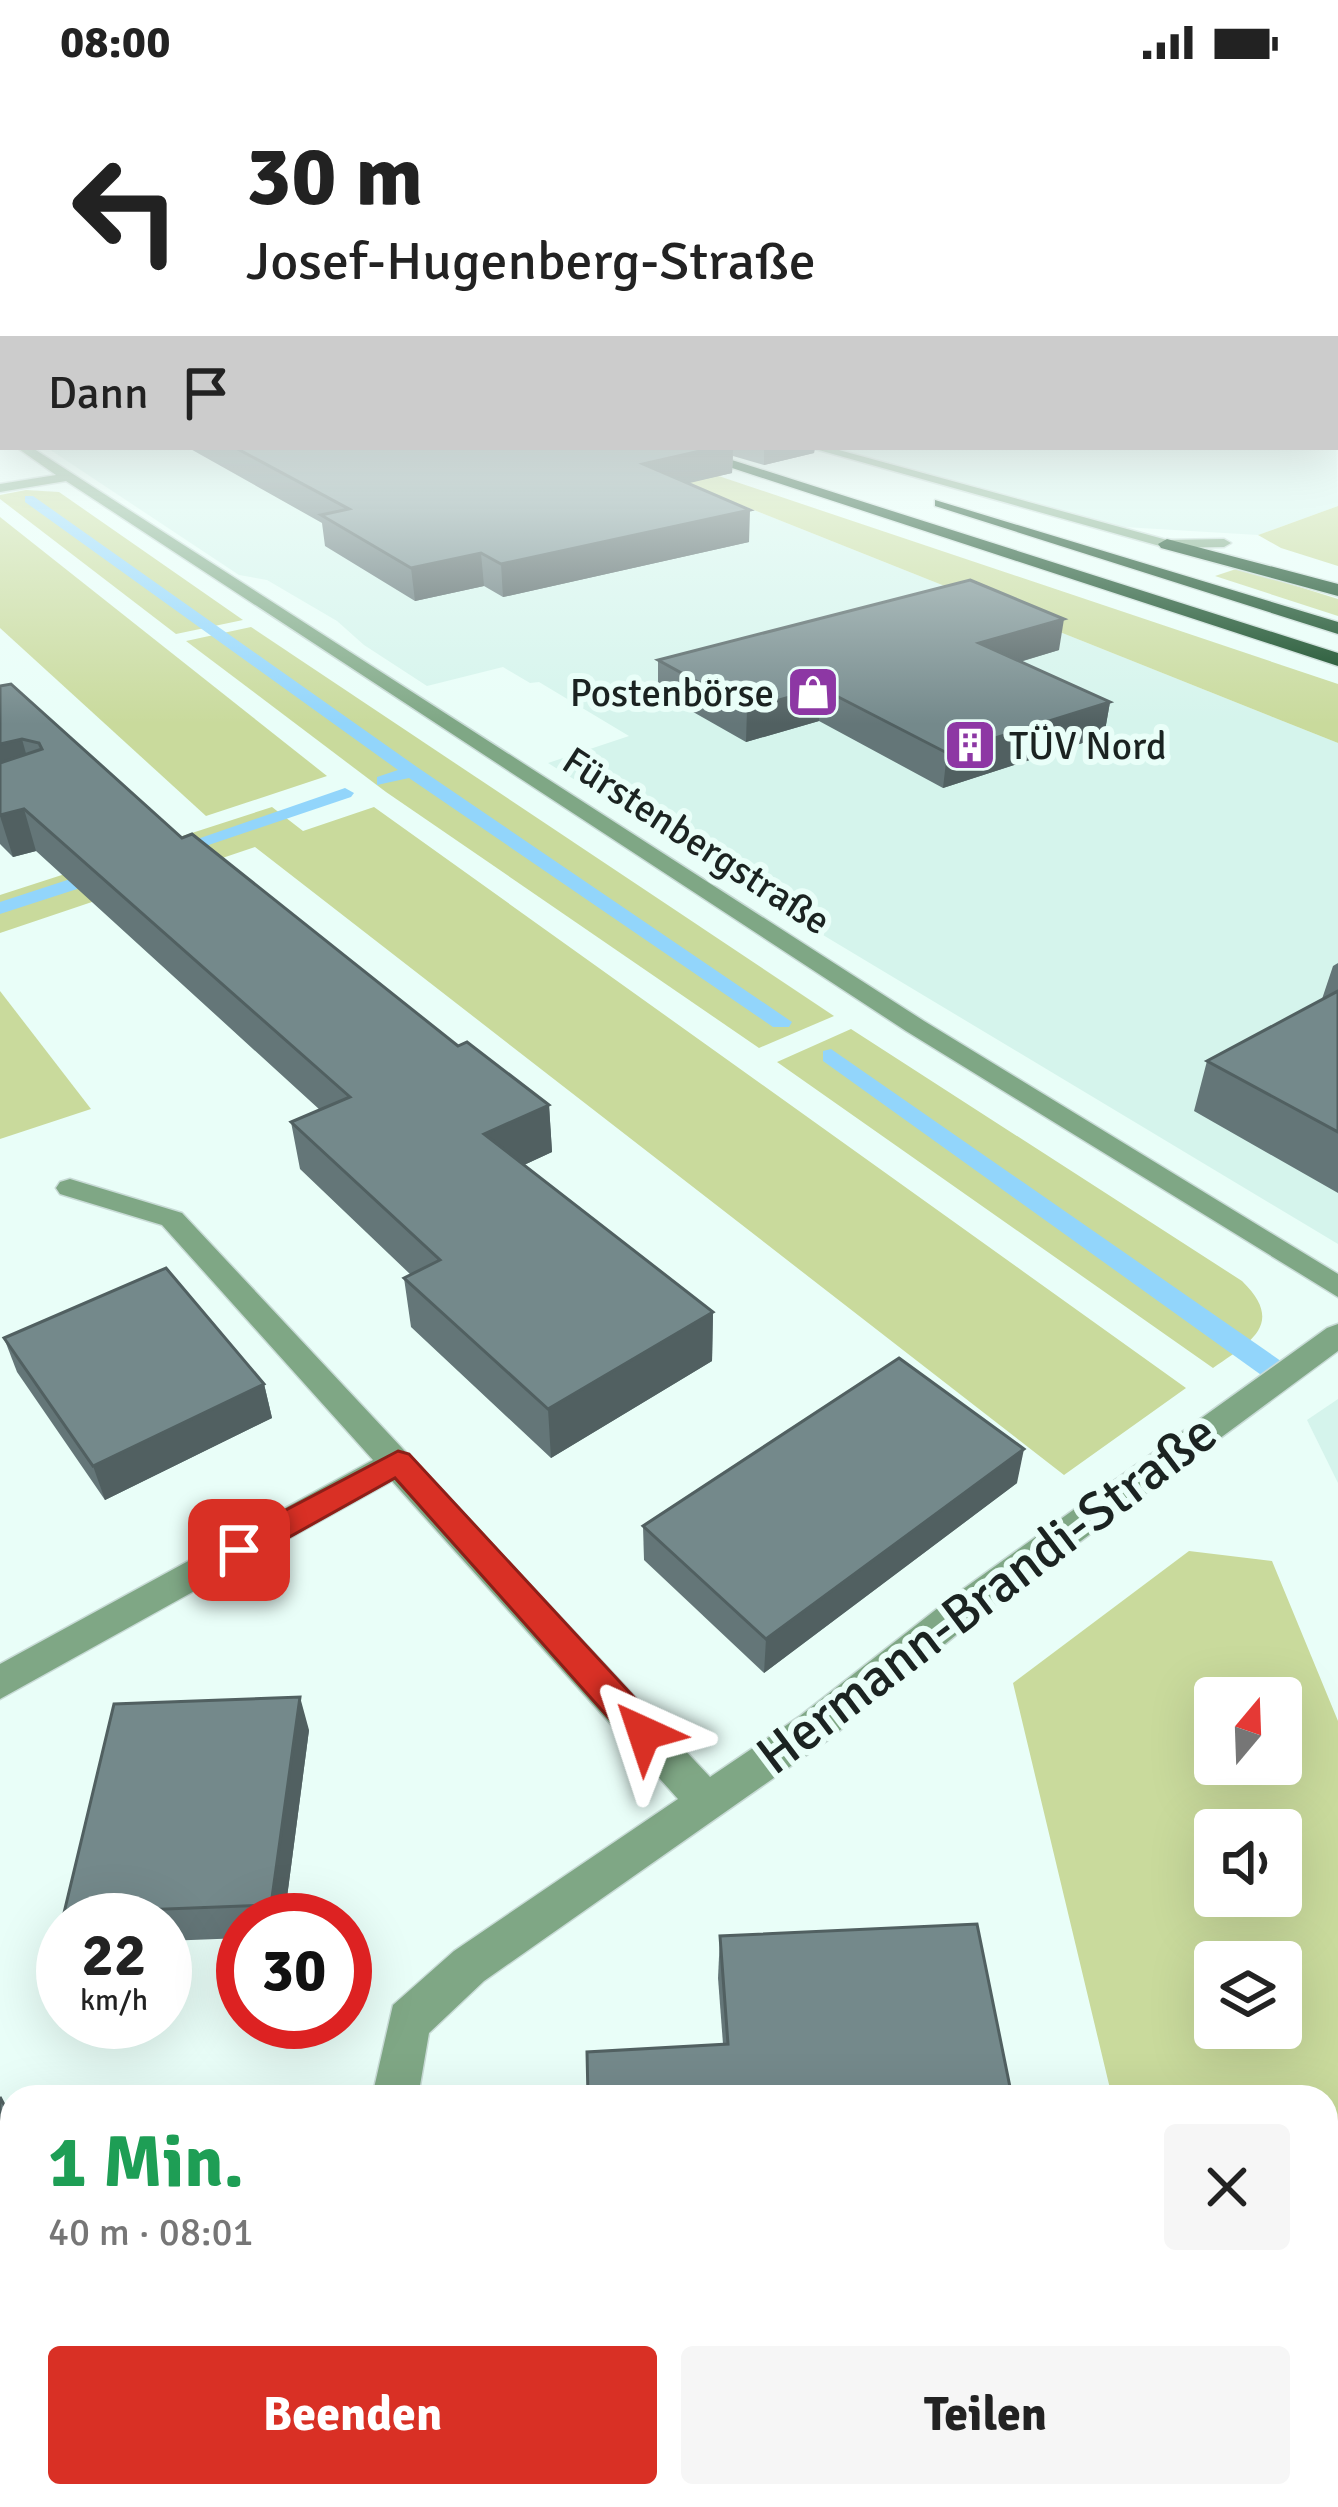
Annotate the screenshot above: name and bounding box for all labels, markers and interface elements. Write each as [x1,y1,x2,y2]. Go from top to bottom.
text: 08:00 [60,15,170,70]
text: 30 m [246,125,423,229]
icon: left [48,132,204,288]
text: Josef-Hugenberg-Straße [246,228,816,295]
icon: arrive [173,360,239,426]
text: Dann [48,366,149,421]
shop icon: Postenbörse [785,664,841,720]
place label: Postenbörse [570,669,774,717]
building icon: TÜV Nord [942,717,998,773]
place label: TÜV Nord [1009,722,1167,770]
street label: Fürstenbergstraße [554,736,839,945]
street label: Hermann-Brandi-Straße [744,1399,1230,1789]
pin [188,1499,290,1601]
icon: arrive [206,1517,272,1583]
position arrow [581,1670,707,1796]
north arrow [1194,1677,1302,1785]
map controls [1194,1677,1302,2049]
button: sound [1194,1809,1302,1917]
speed limit sign: 30 [216,1893,372,2049]
text: 22 [82,1919,146,1993]
button: layers [1194,1941,1302,2049]
text: km/h [80,1982,148,2019]
text: 1 Min. [48,2118,244,2207]
button: close [1164,2124,1290,2250]
text: 40 m · 08:01 [48,2208,254,2256]
button: Beenden [48,2346,657,2484]
button: Teilen [681,2346,1290,2484]

